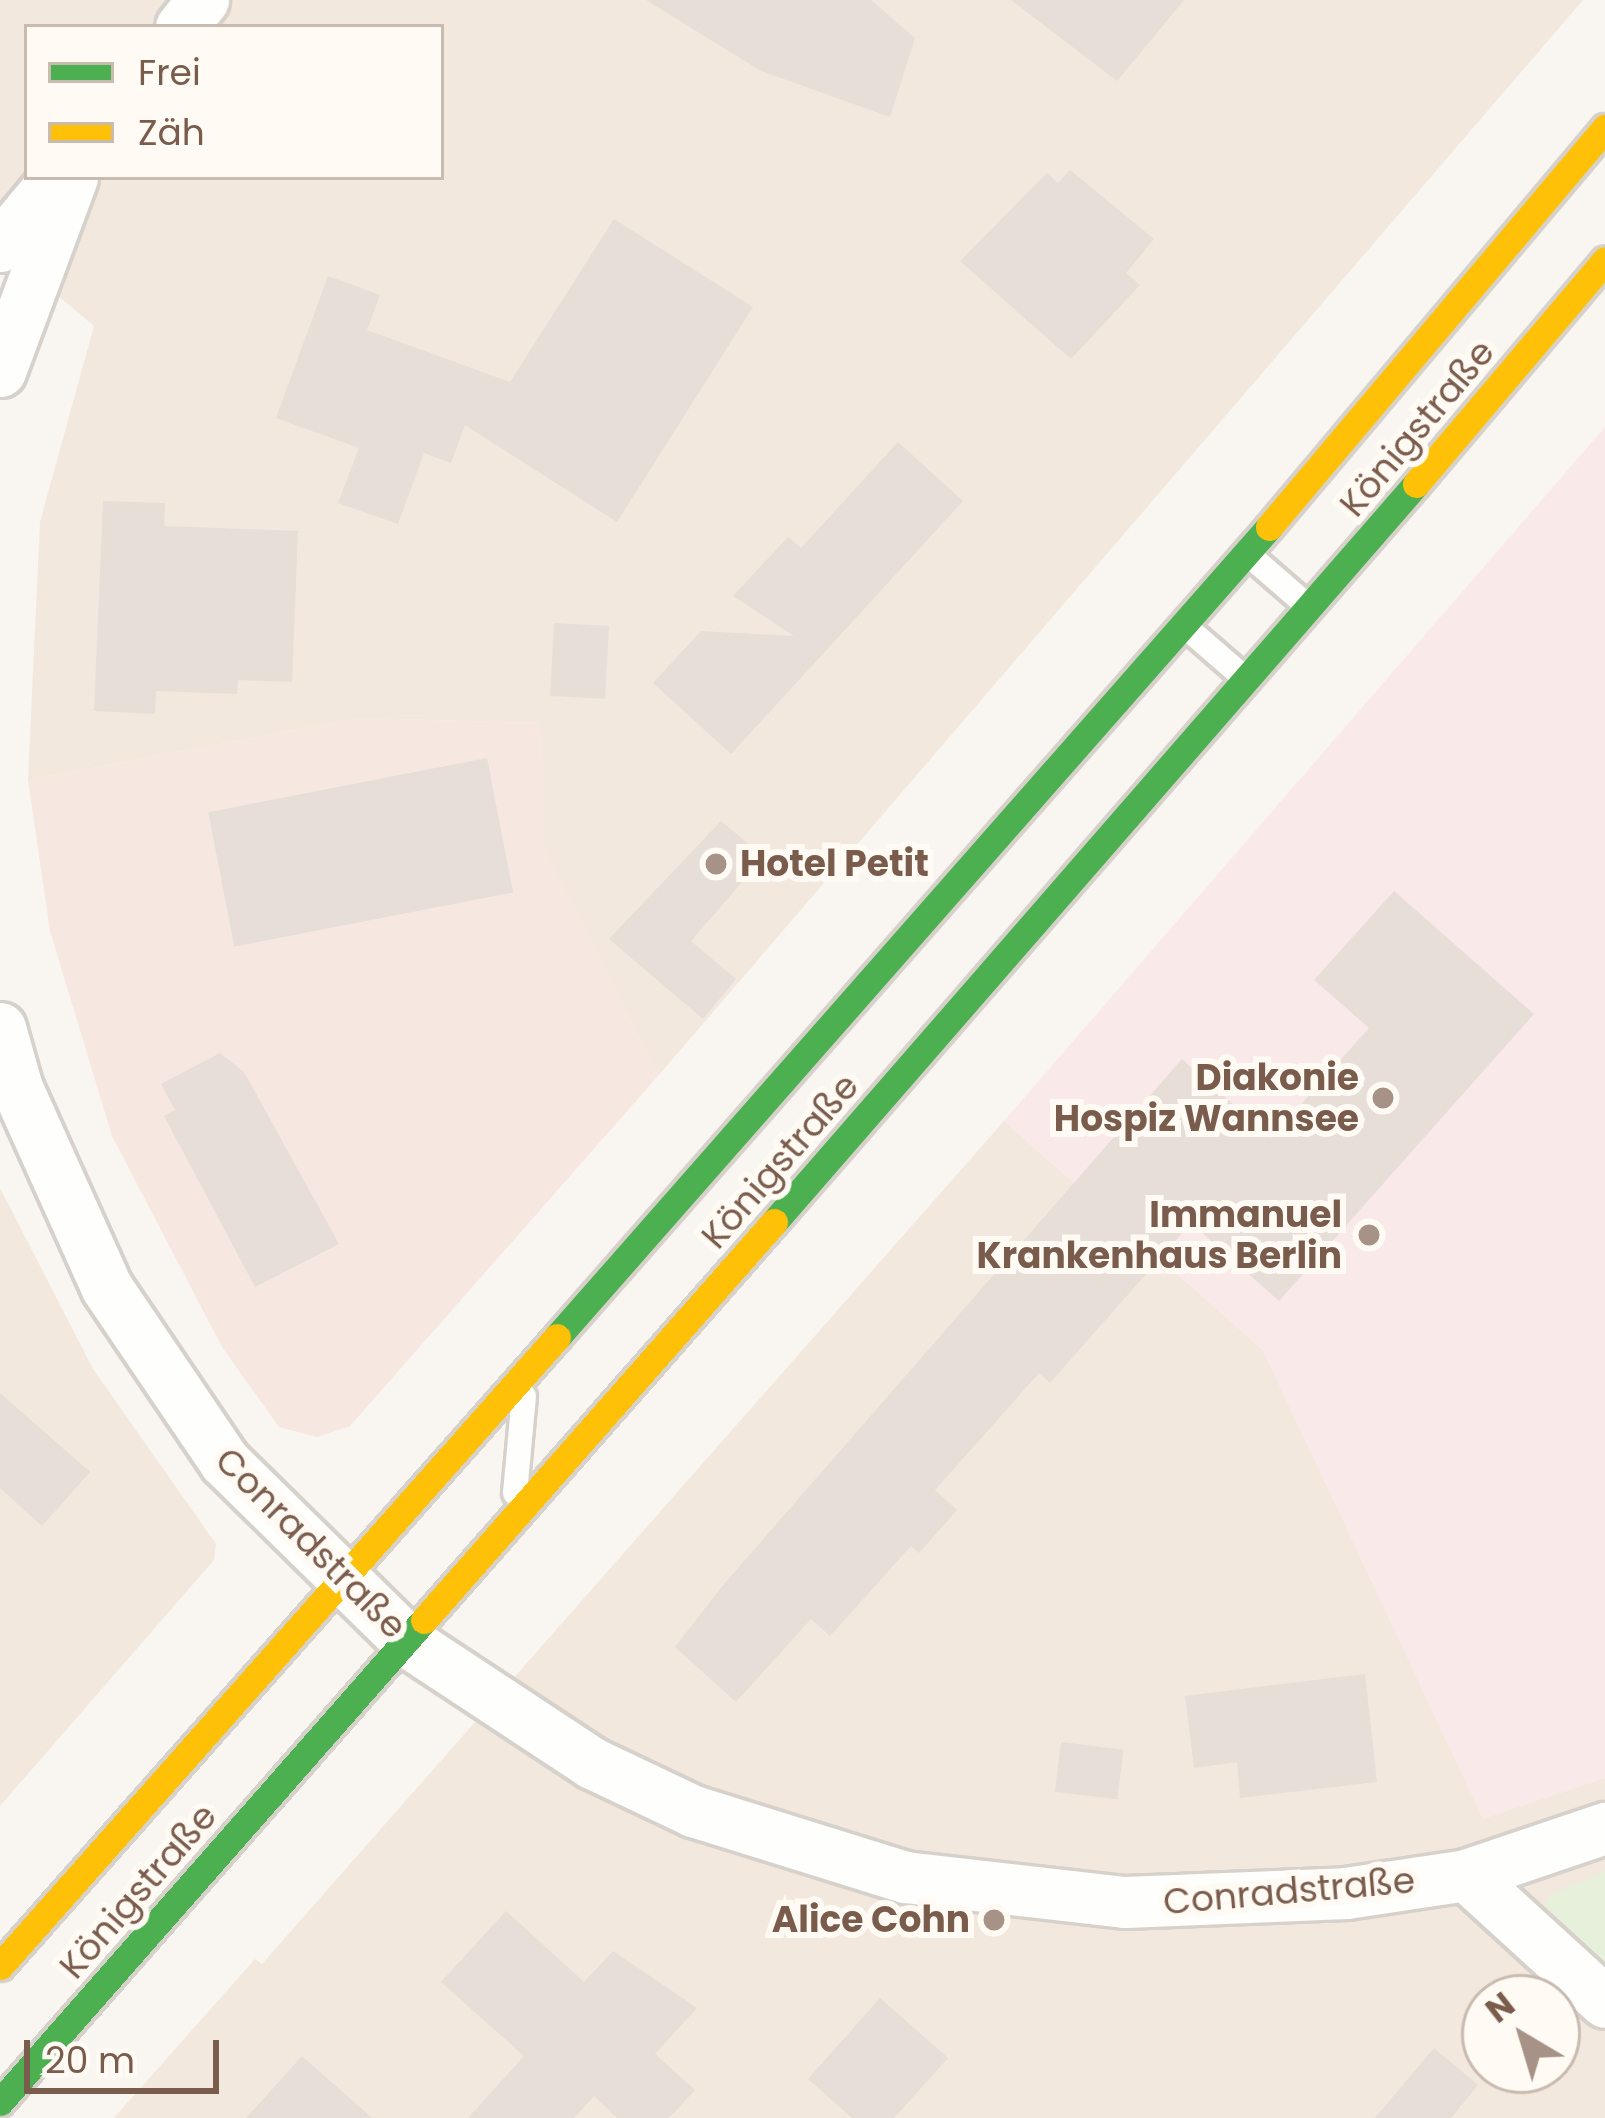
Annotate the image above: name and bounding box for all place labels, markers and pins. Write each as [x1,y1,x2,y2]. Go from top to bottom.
place label: Hotel Petit [740,842,929,886]
marker: Hotel Petit [703,851,729,877]
place label: Diakonie Hospiz Wannsee [1054,1055,1359,1140]
marker: Diakonie Hospiz Wannsee [1370,1085,1396,1111]
place label: Immanuel Krankenhaus Berlin [977,1192,1342,1277]
marker: Immanuel Krankenhaus Berlin [1353,1219,1385,1251]
place label: Alice Cohn [772,1898,970,1942]
marker: Alice Cohn [981,1907,1007,1933]

